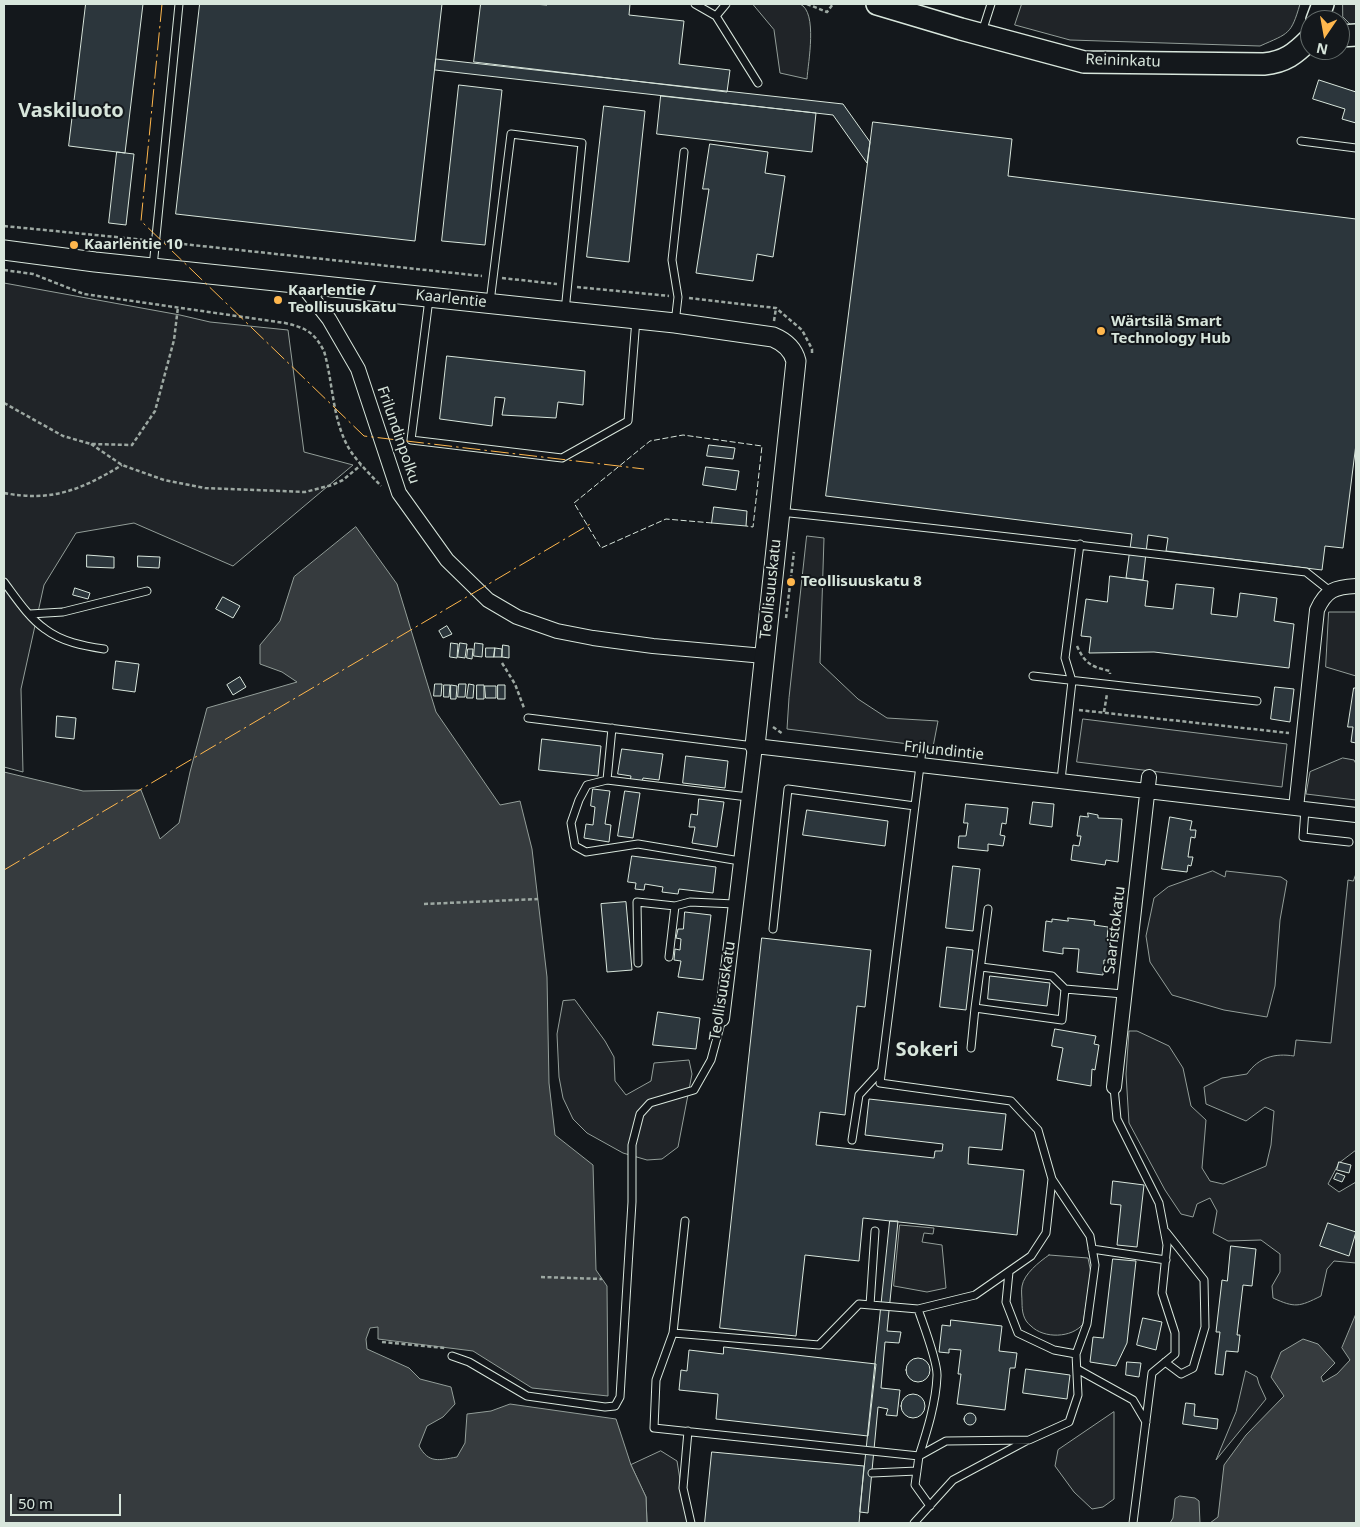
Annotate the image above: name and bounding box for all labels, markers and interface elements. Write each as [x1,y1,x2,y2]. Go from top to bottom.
north arrow [1300,10,1350,60]
text: N [1314,39,1330,60]
street label: Reininkatu [1085,51,1161,71]
district label: Vaskiluoto [18,99,124,123]
place label: Kaarlentie 10 [84,236,183,254]
marker: Kaarlentie 10 [68,239,80,251]
place label: Kaarlentie / Teollisuuskatu [288,282,396,317]
street label: Kaarlentie [414,286,488,312]
marker: Kaarlentie / Teollisuuskatu [272,294,284,306]
place label: Wärtsilä Smart Technology Hub [1111,313,1231,348]
marker: Wärtsilä Smart Technology Hub [1095,325,1107,337]
street label: Frilundinpolku [373,384,423,486]
street label: Teollisuuskatu [757,538,785,640]
place label: Teollisuuskatu 8 [801,573,922,591]
marker: Teollisuuskatu 8 [785,576,797,588]
street label: Frilundintie [903,738,985,764]
street label: Saaristokatu [1101,885,1129,975]
street label: Teollisuuskatu [706,940,740,1042]
district label: Sokeri [896,1038,958,1062]
scale bar [12,1484,124,1516]
text: 50 m [18,1493,53,1513]

